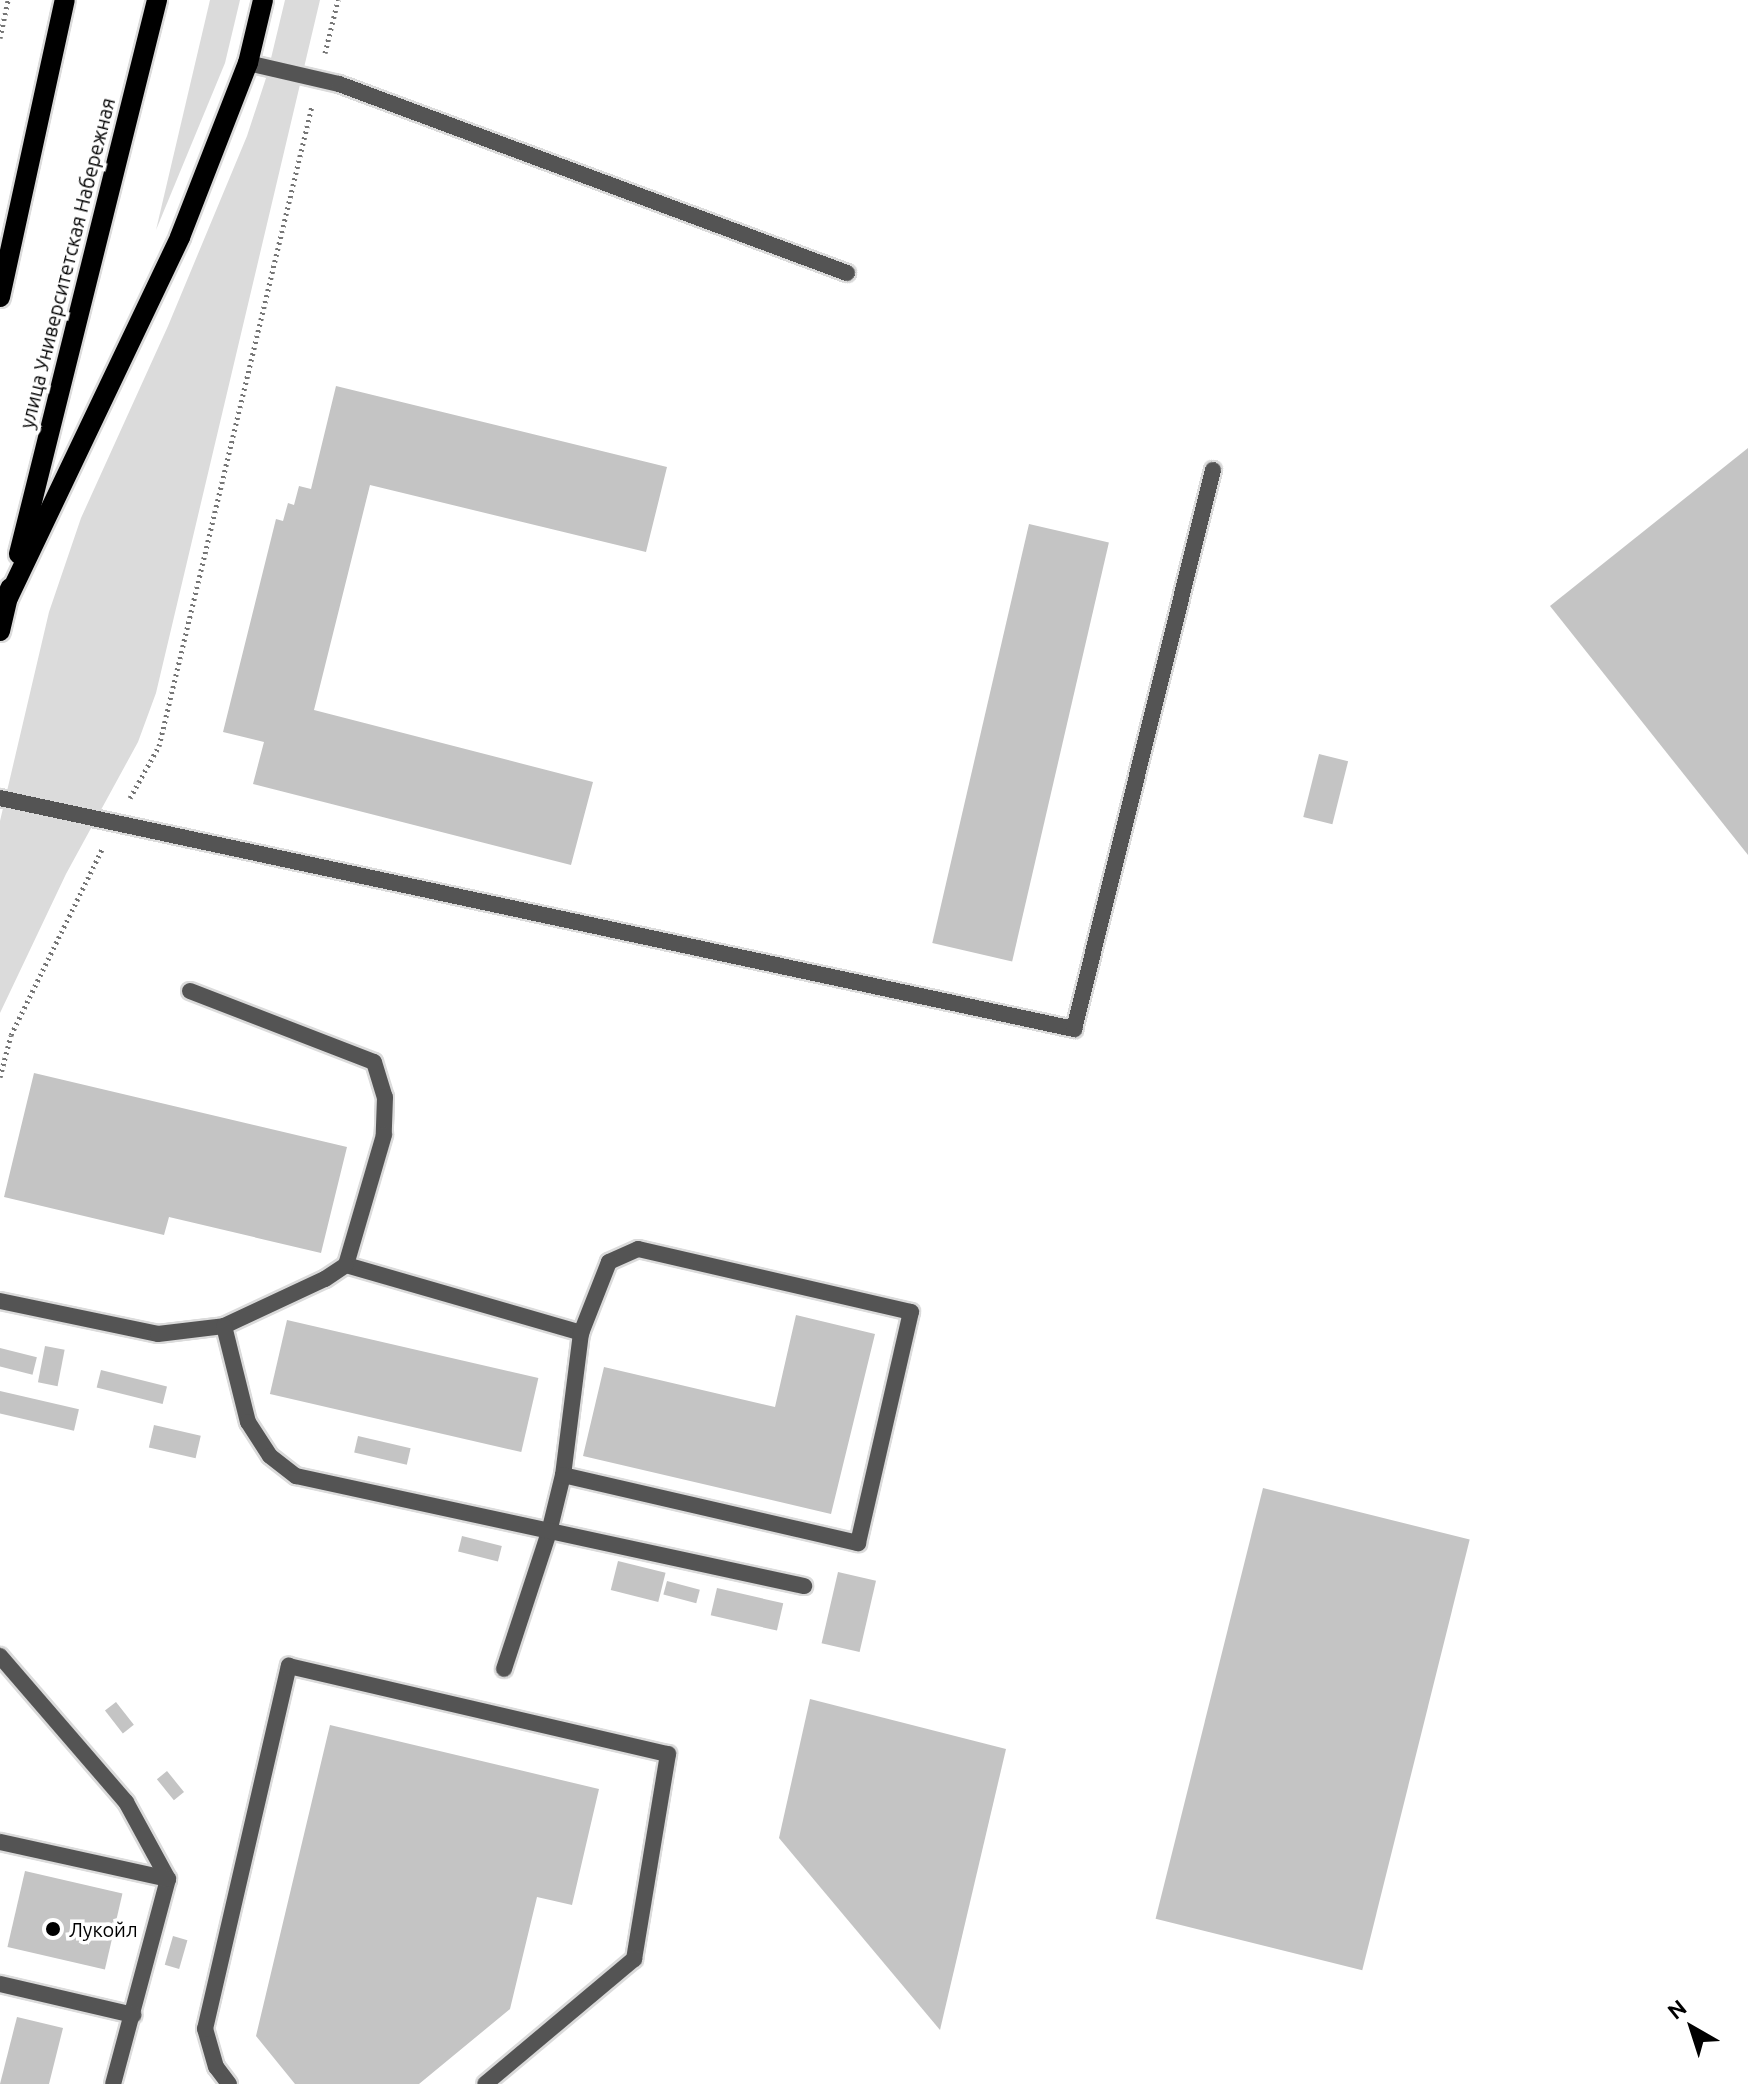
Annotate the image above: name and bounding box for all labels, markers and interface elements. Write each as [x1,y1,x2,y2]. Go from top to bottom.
street label: улица Университетская Набережная [14,95,120,431]
place label: Лукойл [69,1917,138,1941]
marker: Лукойл [44,1920,62,1938]
north arrow [1652,1988,1732,2068]
text: N [1662,1994,1691,2024]

